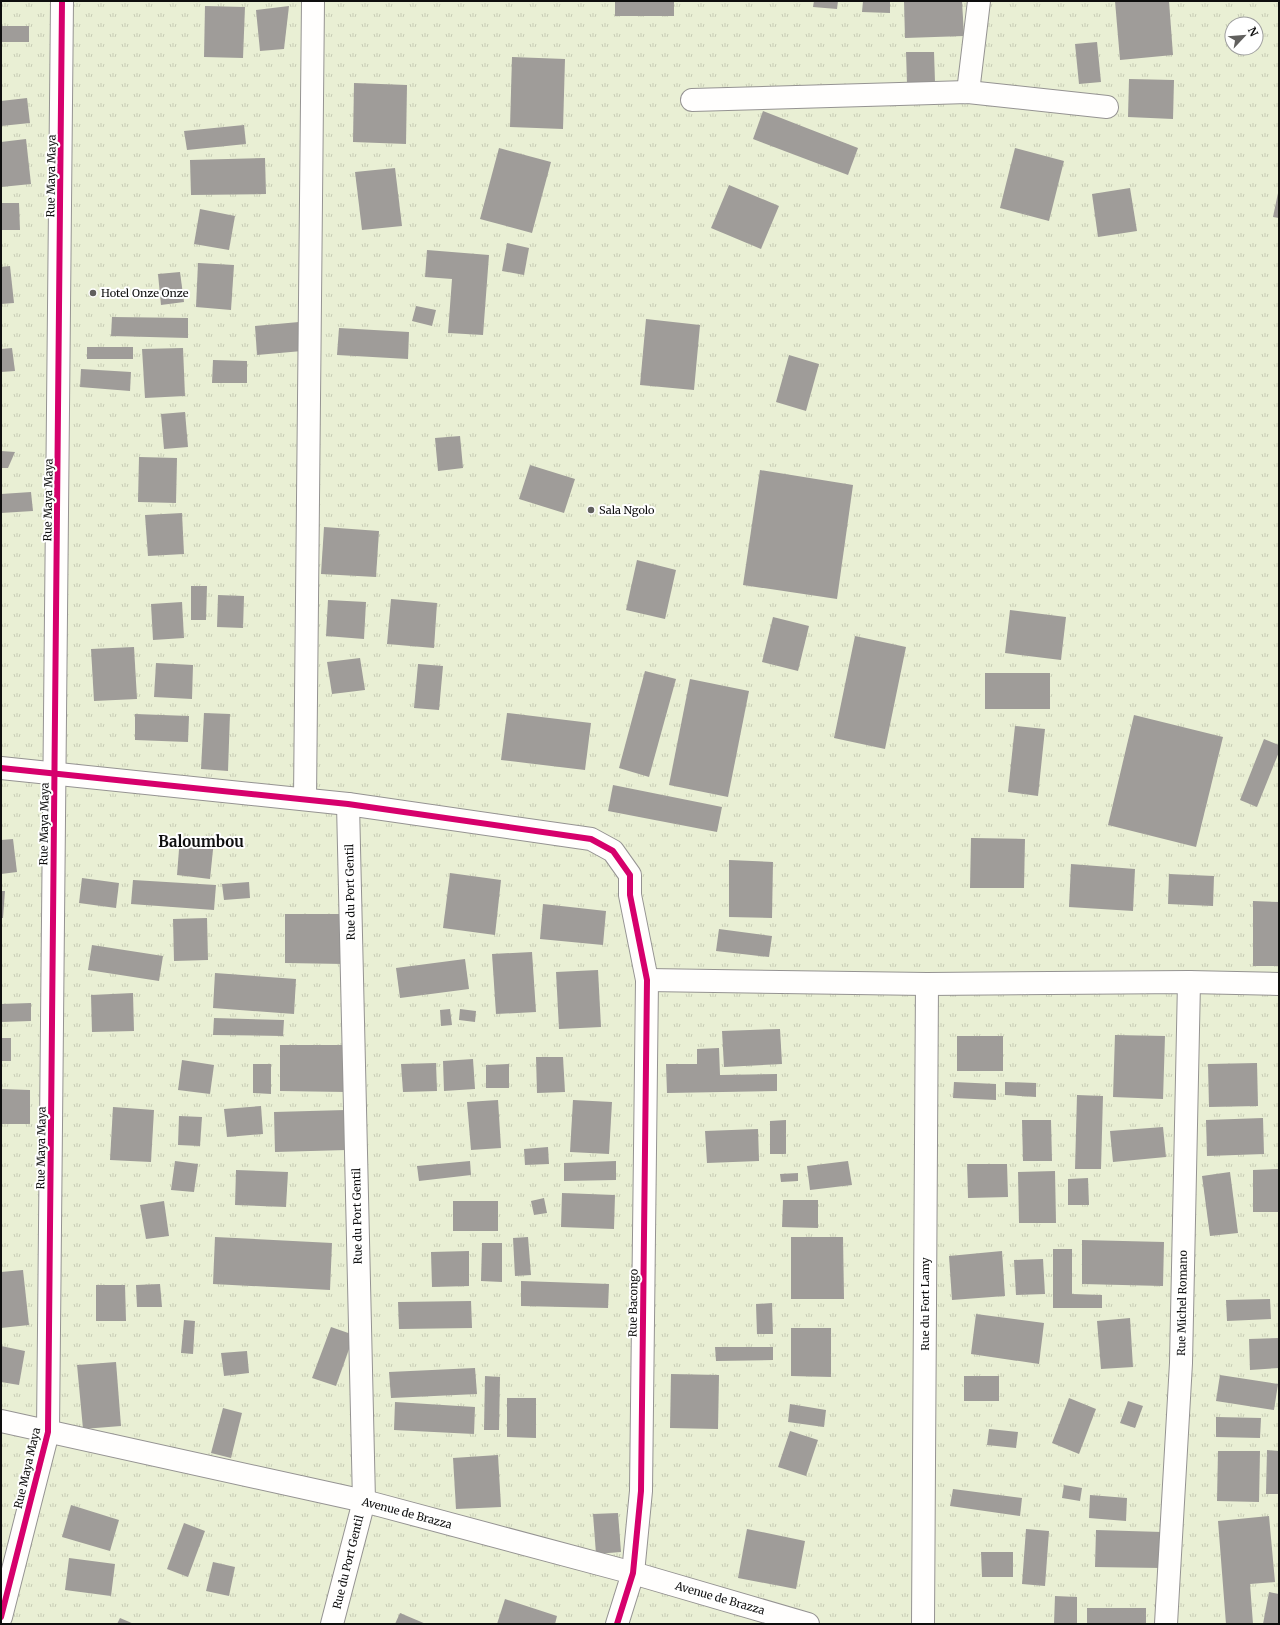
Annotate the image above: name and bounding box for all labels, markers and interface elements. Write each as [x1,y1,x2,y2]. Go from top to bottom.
north arrow [1224,16,1264,56]
text: N [1245,25,1261,39]
street label: Rue Maya Maya [43,134,59,218]
place label: Hotel Onze Onze [101,286,189,300]
marker: Hotel Onze Onze [88,288,98,298]
street label: Rue Maya Maya [40,458,56,542]
place label: Sala Ngolo [599,503,655,517]
marker: Sala Ngolo [586,505,596,515]
street label: Rue Maya Maya [36,782,52,866]
district label: Baloumbou [158,832,244,851]
street label: Rue du Port Gentil [342,843,358,940]
street label: Rue Maya Maya [33,1106,49,1190]
street label: Rue du Port Gentil [349,1167,365,1264]
street label: Rue Michel Romano [1174,1249,1190,1356]
street label: Rue du Fort Lamy [918,1257,932,1351]
street label: Rue Bacongo [625,1268,641,1337]
street label: Rue Maya Maya [11,1426,43,1510]
street label: Avenue de Brazza [360,1494,454,1532]
street label: Rue du Port Gentil [330,1513,367,1610]
street label: Avenue de Brazza [673,1578,766,1618]

